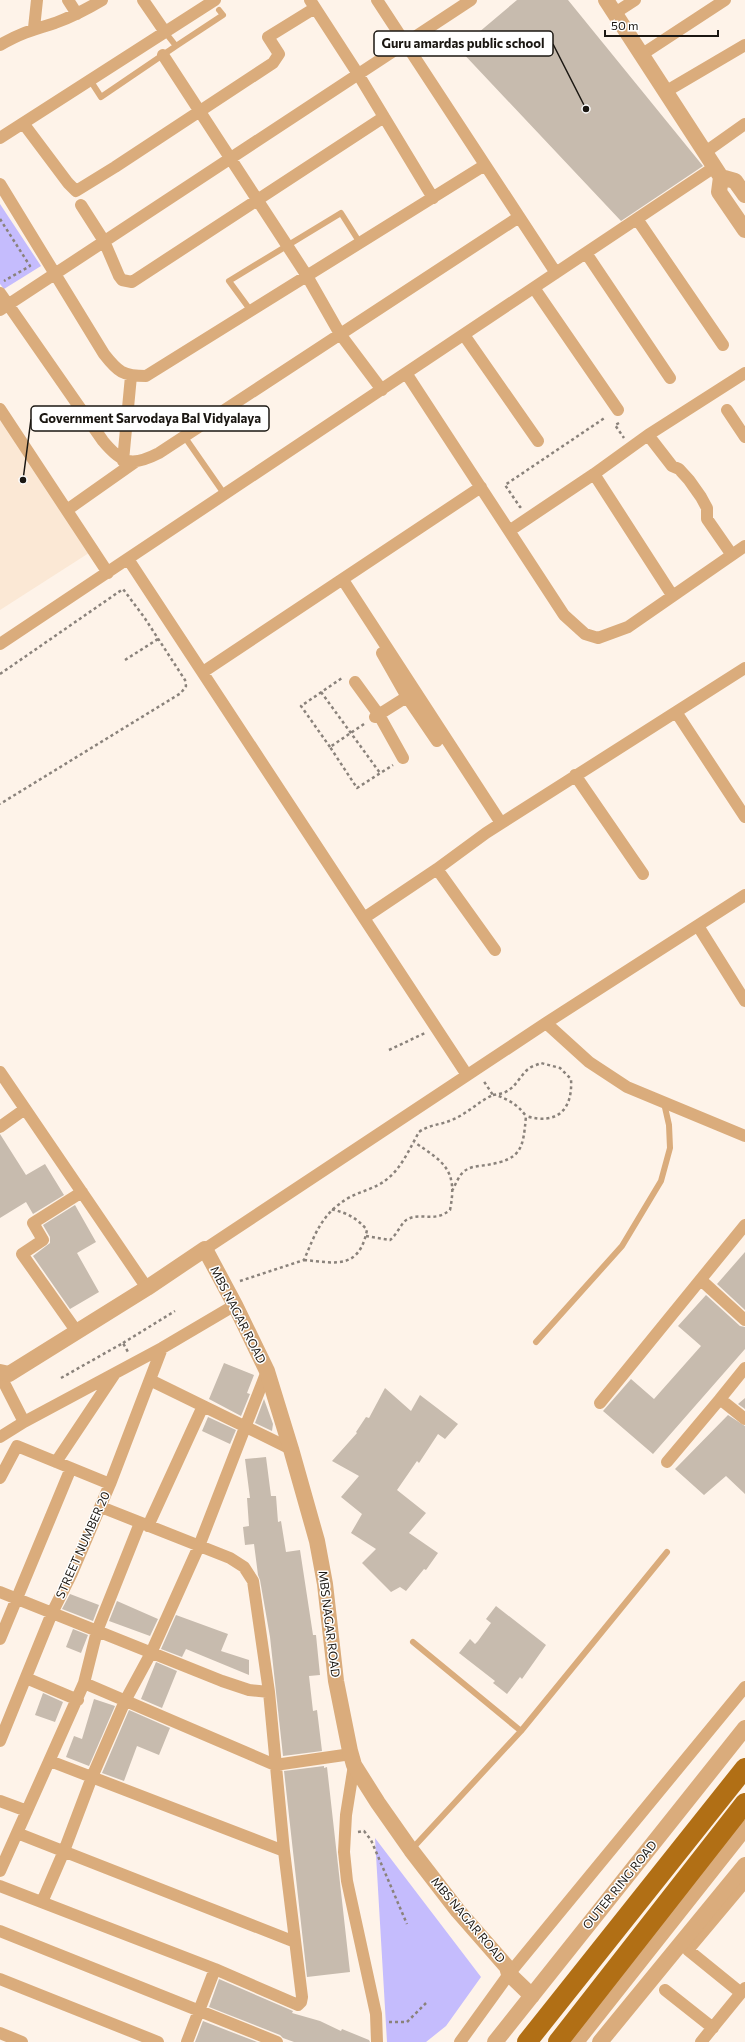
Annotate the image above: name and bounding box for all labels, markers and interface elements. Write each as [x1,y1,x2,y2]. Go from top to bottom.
scale bar [605,12,718,38]
text: 50 m [611,18,639,32]
callout: Guru amardas public school [374,31,553,56]
text: Guru amardas public school [381,35,545,51]
callout: Government Sarvodaya Bal Vidyalaya [31,406,269,431]
text: Government Sarvodaya Bal Vidyalaya [39,410,261,426]
street label: MBS NAGAR ROAD [208,1264,270,1366]
street label: STREET NUMBER 20 [52,1489,112,1600]
street label: MBS NAGAR ROAD [317,1570,344,1678]
street label: OUTER RING ROAD [579,1837,659,1931]
street label: MBS NAGAR ROAD [429,1874,509,1965]

